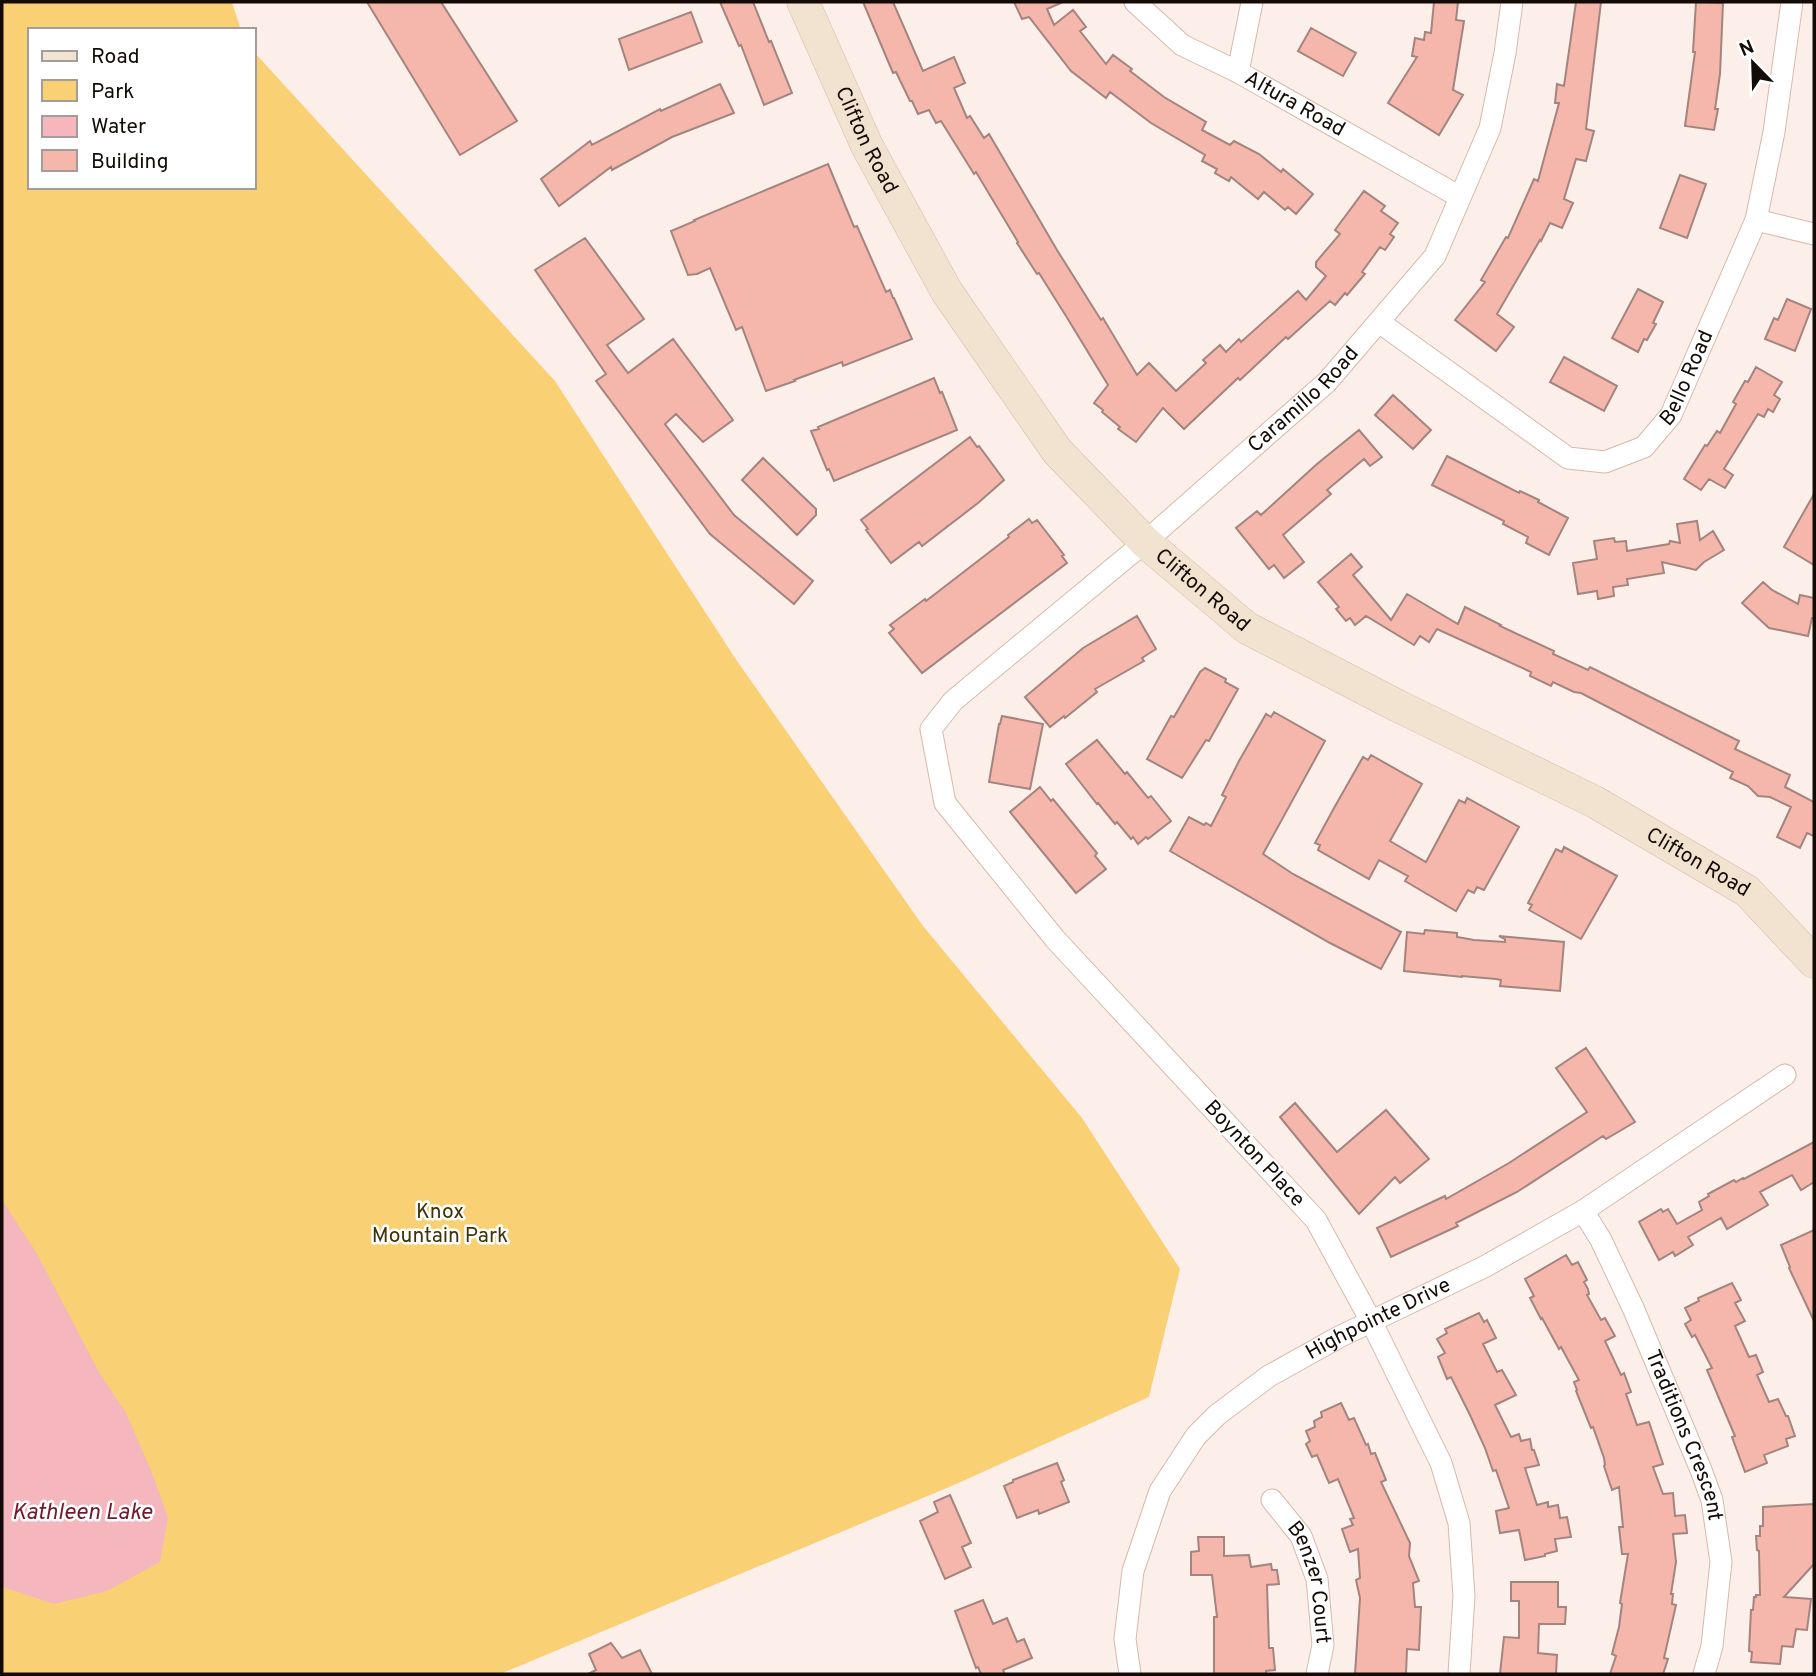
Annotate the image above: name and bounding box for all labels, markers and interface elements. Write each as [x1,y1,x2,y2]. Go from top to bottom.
legend [28,28,256,189]
north arrow [1718,28,1788,98]
text: N [1736,35,1758,63]
text: Road [91,44,140,71]
street label: Altura Road [1240,65,1350,143]
text: Park [91,79,134,106]
street label: Clifton Road [829,82,904,199]
text: Water [91,114,146,141]
text: Building [91,149,169,176]
street label: Bello Road [1654,326,1720,432]
street label: Caramillo Road [1242,341,1365,459]
street label: Clifton Road [1149,543,1256,638]
street label: Clifton Road [1641,821,1755,903]
street label: Boynton Place [1198,1095,1310,1213]
park label: Knox Mountain Park [372,1199,508,1250]
street label: Highpointe Drive [1301,1272,1455,1366]
street label: Traditions Crescent [1639,1346,1728,1523]
water label: Kathleen Lake [12,1499,153,1528]
street label: Benzer Court [1281,1516,1336,1645]

